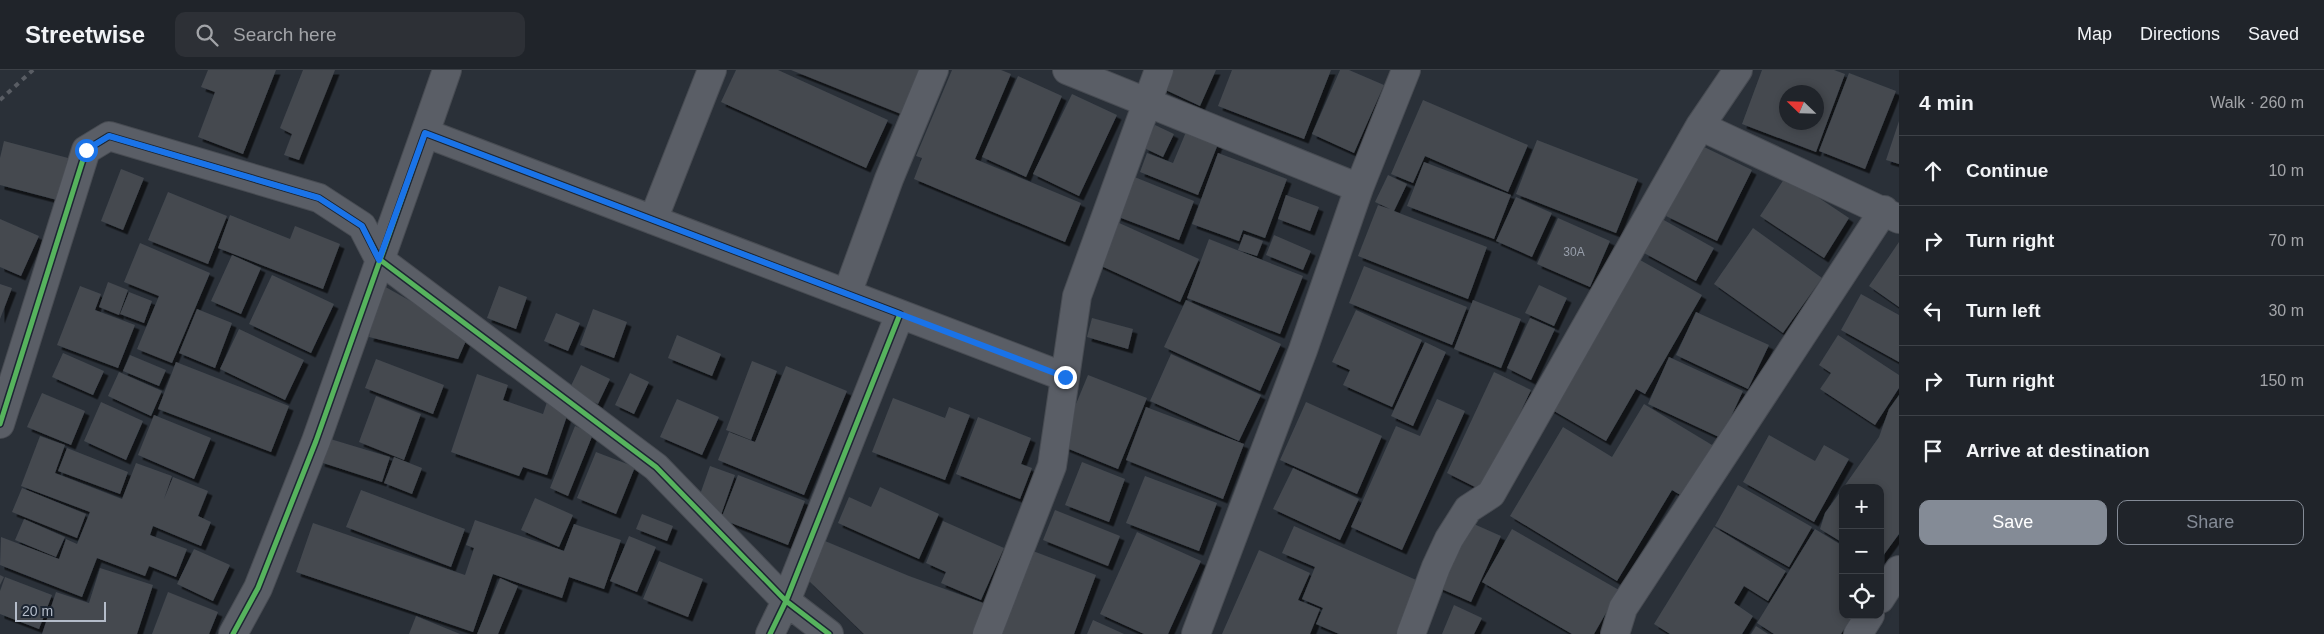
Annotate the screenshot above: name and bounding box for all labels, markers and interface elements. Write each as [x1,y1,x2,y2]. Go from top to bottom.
search box [175,12,525,57]
text: Streetwise [25,21,145,48]
icon: search [193,21,221,49]
text: Search here [233,24,337,45]
text: Map [2077,24,2112,44]
text: Directions [2140,24,2220,44]
text: Saved [2248,24,2299,44]
north arrow [1779,85,1824,130]
text: 4 min [1919,91,1974,114]
text: Walk · 260 m [2210,94,2304,111]
route start [75,139,98,162]
icon: ahead [1919,157,1947,185]
text: Continue [1966,160,2048,181]
text: 10 m [2268,162,2304,179]
icon: right [1919,227,1947,255]
text: Turn right [1966,230,2054,251]
text: 70 m [2268,232,2304,249]
house number: 30A [1563,245,1585,259]
icon: left [1919,297,1947,325]
text: Turn left [1966,300,2041,321]
text: 30 m [2268,302,2304,319]
route end [1054,366,1077,389]
icon: right [1919,367,1947,395]
text: Turn right [1966,370,2054,391]
text: 150 m [2260,372,2304,389]
icon: arrive [1919,437,1947,465]
text: Arrive at destination [1966,440,2150,461]
map controls [1839,484,1884,619]
button: + [1839,484,1884,529]
button: Save [1919,500,2107,545]
button: Share [2117,500,2304,545]
button: − [1839,529,1884,574]
button: locate [1839,574,1884,619]
scale bar [15,599,106,622]
text: 20 m [22,603,53,619]

